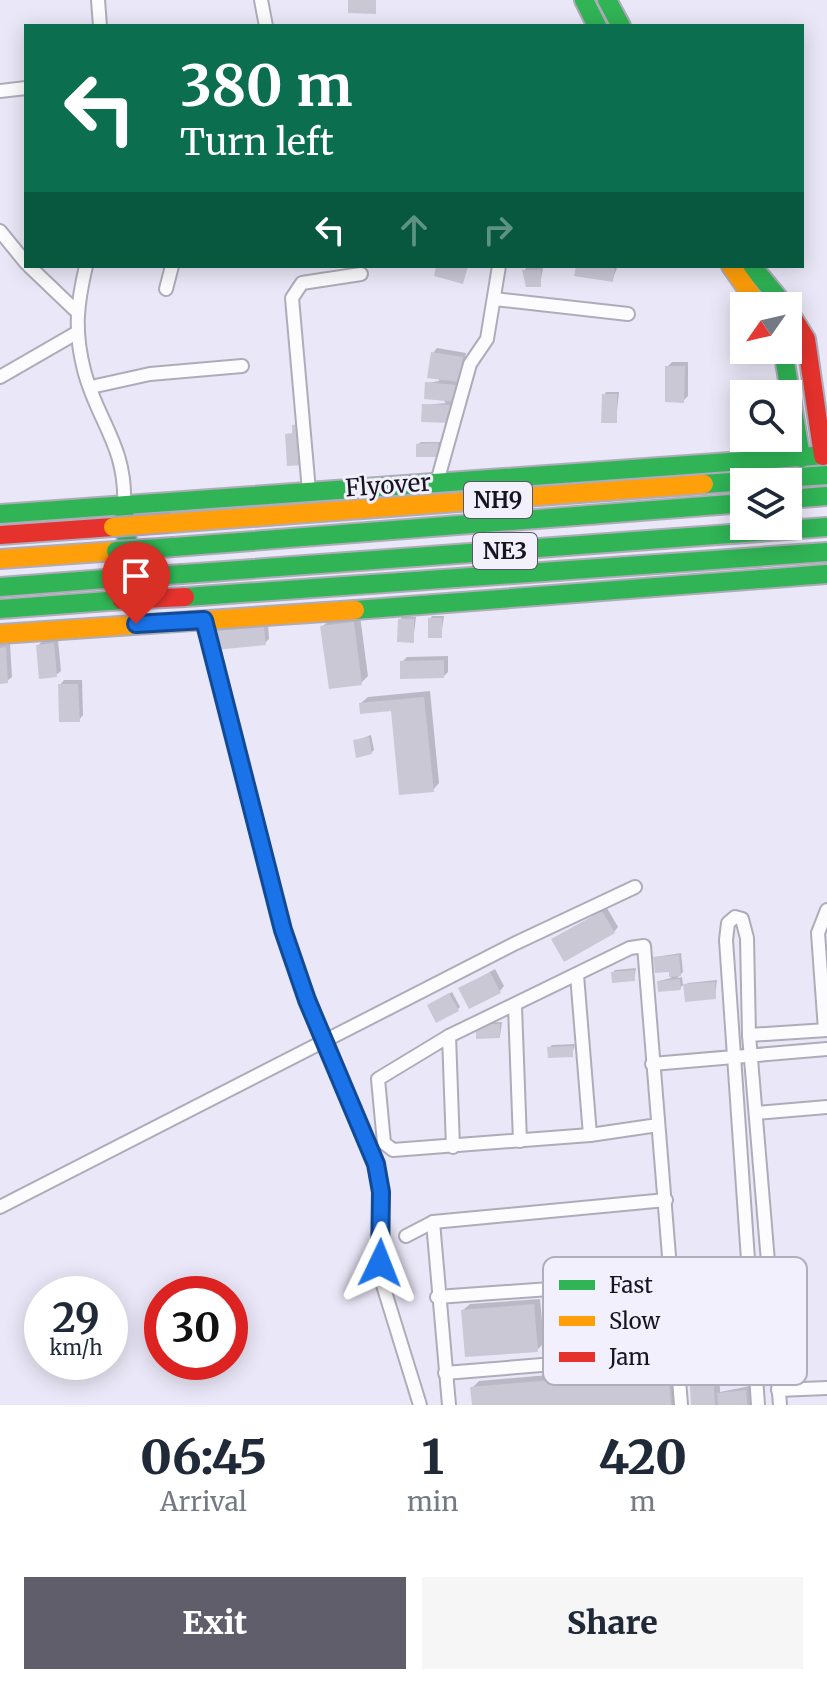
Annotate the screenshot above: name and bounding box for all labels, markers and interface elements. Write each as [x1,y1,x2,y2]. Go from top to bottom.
text: 380 m [180,51,353,121]
icon: left [48,56,152,160]
text: Turn left [180,120,334,165]
icon: left [308,208,352,252]
icon: ahead [392,208,436,252]
icon: right [476,208,520,252]
north arrow [730,292,802,364]
map controls [730,292,802,540]
button: search [730,380,802,452]
street label: Flyover [344,467,432,503]
button: layers [730,468,802,540]
road number: NH9 [464,482,532,518]
road number: NE3 [473,533,537,569]
pin [102,542,170,624]
icon: arrive [114,554,158,598]
position arrow [338,1221,422,1305]
legend [543,1257,807,1385]
text: Fast [609,1271,653,1299]
speed limit sign: 30 [144,1276,248,1380]
text: 29 [52,1293,100,1343]
text: Slow [609,1307,660,1335]
text: km/h [50,1335,102,1360]
text: Jam [608,1343,650,1371]
text: 06:45 [140,1427,267,1487]
text: 1 [422,1427,444,1487]
text: 420 [598,1427,687,1487]
text: Arrival [160,1485,247,1518]
text: min [407,1485,458,1518]
text: m [630,1485,656,1518]
button: Exit [24,1577,406,1669]
button: Share [422,1577,803,1669]

